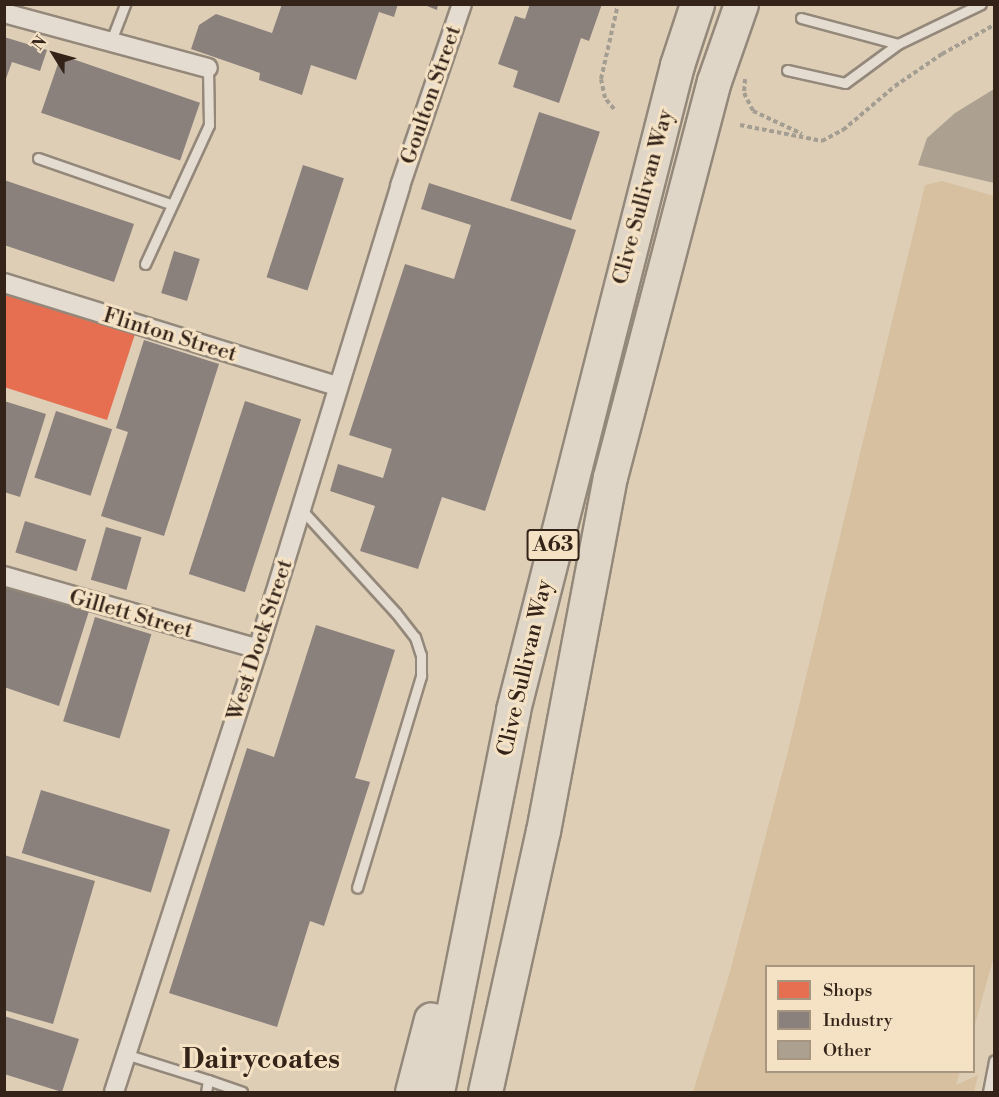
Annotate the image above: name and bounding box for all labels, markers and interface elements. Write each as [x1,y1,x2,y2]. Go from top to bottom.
street label: Goulton Street [395,22,467,168]
north arrow [24,24,84,84]
text: N [28,32,51,54]
street label: Clive Sullivan Way [607,106,679,288]
street label: Flinton Street [100,302,240,368]
road number: A63 [526,527,580,563]
street label: West Dock Street [221,556,299,724]
street label: Clive Sullivan Way [492,577,558,759]
street label: Gillett Street [66,584,196,644]
legend [765,965,975,1073]
text: Shops [823,979,872,1002]
text: Industry [823,1009,893,1032]
text: Other [823,1039,871,1062]
district label: Dairycoates [182,1043,340,1077]

